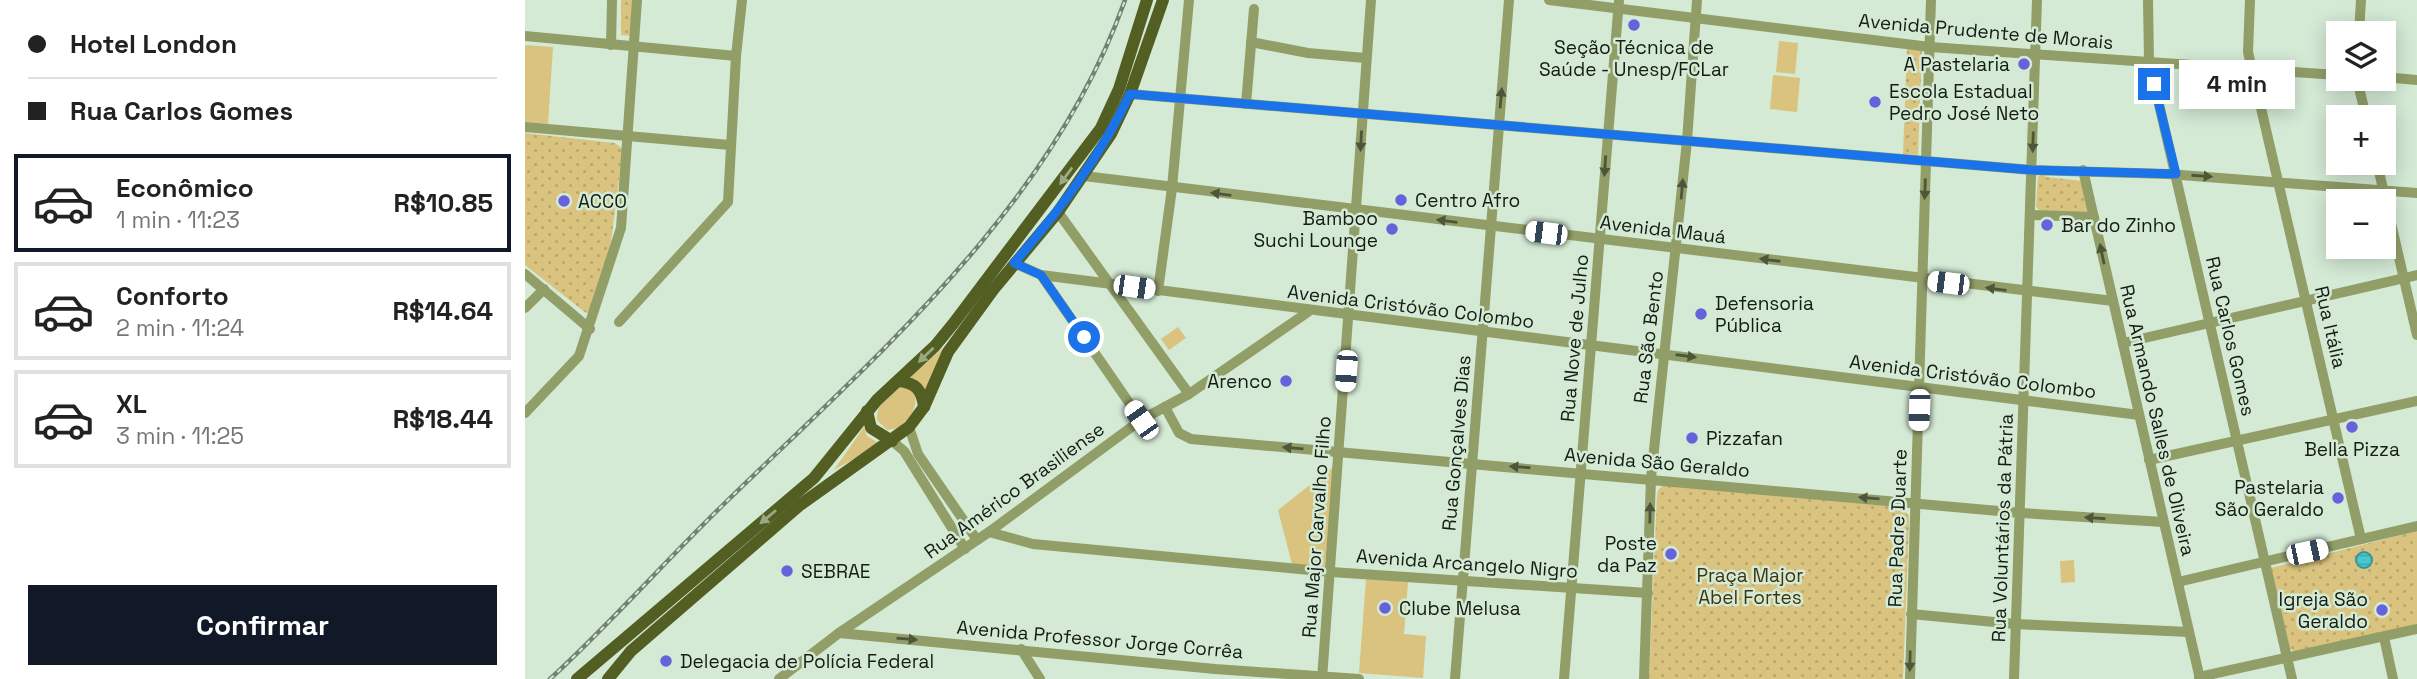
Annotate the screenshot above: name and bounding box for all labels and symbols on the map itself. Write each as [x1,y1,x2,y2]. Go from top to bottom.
street label: Avenida Prudente de Morais [1858,8,2114,55]
marker: Seção Técnica de Saúde - Unesp/FCLar [1626,17,1642,33]
place label: Seção Técnica de Saúde - Unesp/FCLar [1539,35,1729,82]
place label: A Pastelaria [1904,52,2010,77]
marker: A Pastelaria [2016,56,2032,72]
callout: 4 min [2179,60,2294,108]
route end [2138,68,2170,100]
place label: Escola Estadual Pedro José Neto [1889,79,2039,126]
one-way arrow [1496,87,1507,109]
marker: Escola Estadual Pedro José Neto [1867,94,1883,110]
one-way arrow [1355,131,1366,153]
one-way arrow [2028,131,2039,153]
one-way arrow [1600,155,1611,177]
one-way arrow [1059,167,1073,185]
one-way arrow [2191,171,2213,182]
one-way arrow [1677,178,1688,200]
one-way arrow [1919,178,1930,200]
one-way arrow [1210,188,1232,199]
place label: Centro Afro [1415,188,1520,213]
place label: ACCO [578,189,627,214]
marker: Centro Afro [1393,192,1409,208]
marker: ACCO [556,193,572,209]
place label: Bamboo Suchi Lounge [1253,206,1378,253]
street label: Avenida Mauá [1599,209,1727,250]
place label: Bar do Zinho [2061,213,2176,238]
one-way arrow [1436,215,1458,226]
marker: Bar do Zinho [2039,217,2055,233]
car [1524,220,1569,246]
marker: Bamboo Suchi Lounge [1384,221,1400,237]
one-way arrow [2097,243,2108,265]
street label: Rua Nove de Julho [1555,253,1594,423]
street label: Rua Carlos Gomes [2200,254,2261,418]
one-way arrow [1759,255,1781,266]
street label: Rua São Bento [1628,269,1669,405]
car [1926,270,1971,296]
car [1112,274,1157,300]
street label: Avenida Cristóvão Colombo [1286,279,1536,334]
street label: Rua Armando Salles de Oliveira [2114,282,2201,558]
one-way arrow [1985,283,2007,294]
street label: Rua Itália [2309,283,2352,371]
place label: Defensoria Pública [1715,291,1814,338]
marker: Defensoria Pública [1693,306,1709,322]
route start [1068,321,1100,353]
one-way arrow [918,347,935,363]
car [1335,349,1358,393]
street label: Avenida Cristóvão Colombo [1848,349,2098,404]
one-way arrow [1675,351,1697,362]
street label: Rua Gonçalves Dias [1436,354,1477,532]
place label: Arenco [1207,369,1272,394]
marker: Arenco [1278,373,1294,389]
car [1908,389,1931,431]
car [1121,397,1162,443]
street label: Rua Voluntários da Pátria [1986,413,2019,643]
street label: Rua Major Carvalho Filho [1296,415,1337,639]
street label: Rua Américo Brasiliense [919,417,1109,564]
marker: Bella Pizza [2344,419,2360,435]
place label: Pizzafan [1706,426,1783,451]
marker: Pizzafan [1684,430,1700,446]
place label: Bella Pizza [2304,437,2400,462]
one-way arrow [1282,442,1304,453]
street label: Avenida São Geraldo [1563,442,1751,483]
street label: Rua Padre Duarte [1882,448,1913,608]
one-way arrow [1509,461,1531,472]
place label: Pastelaria São Geraldo [2215,475,2324,522]
marker: Pastelaria São Geraldo [2330,490,2346,506]
one-way arrow [1857,492,1879,503]
one-way arrow [1645,502,1656,524]
one-way arrow [759,509,776,524]
one-way arrow [2084,512,2106,523]
place label: Poste da Paz [1597,531,1657,578]
car [2285,537,2330,567]
street label: Avenida Arcangelo Nigro [1355,543,1579,584]
marker: Poste da Paz [1663,546,1679,562]
place label: SEBRAE [801,559,871,584]
marker: SEBRAE [779,563,795,579]
park label: Praça Major Abel Fortes [1696,563,1804,610]
place label: Igreja São Geraldo [2279,587,2368,634]
place label: Clube Melusa [1399,596,1521,621]
marker: Clube Melusa [1377,600,1393,616]
marker: Igreja São Geraldo [2374,602,2390,618]
street label: Avenida Professor Jorge Corrêa [956,615,1244,664]
one-way arrow [896,634,918,645]
place label: Delegacia de Polícia Federal [680,649,934,674]
one-way arrow [1904,650,1916,672]
marker: Delegacia de Polícia Federal [658,653,674,669]

